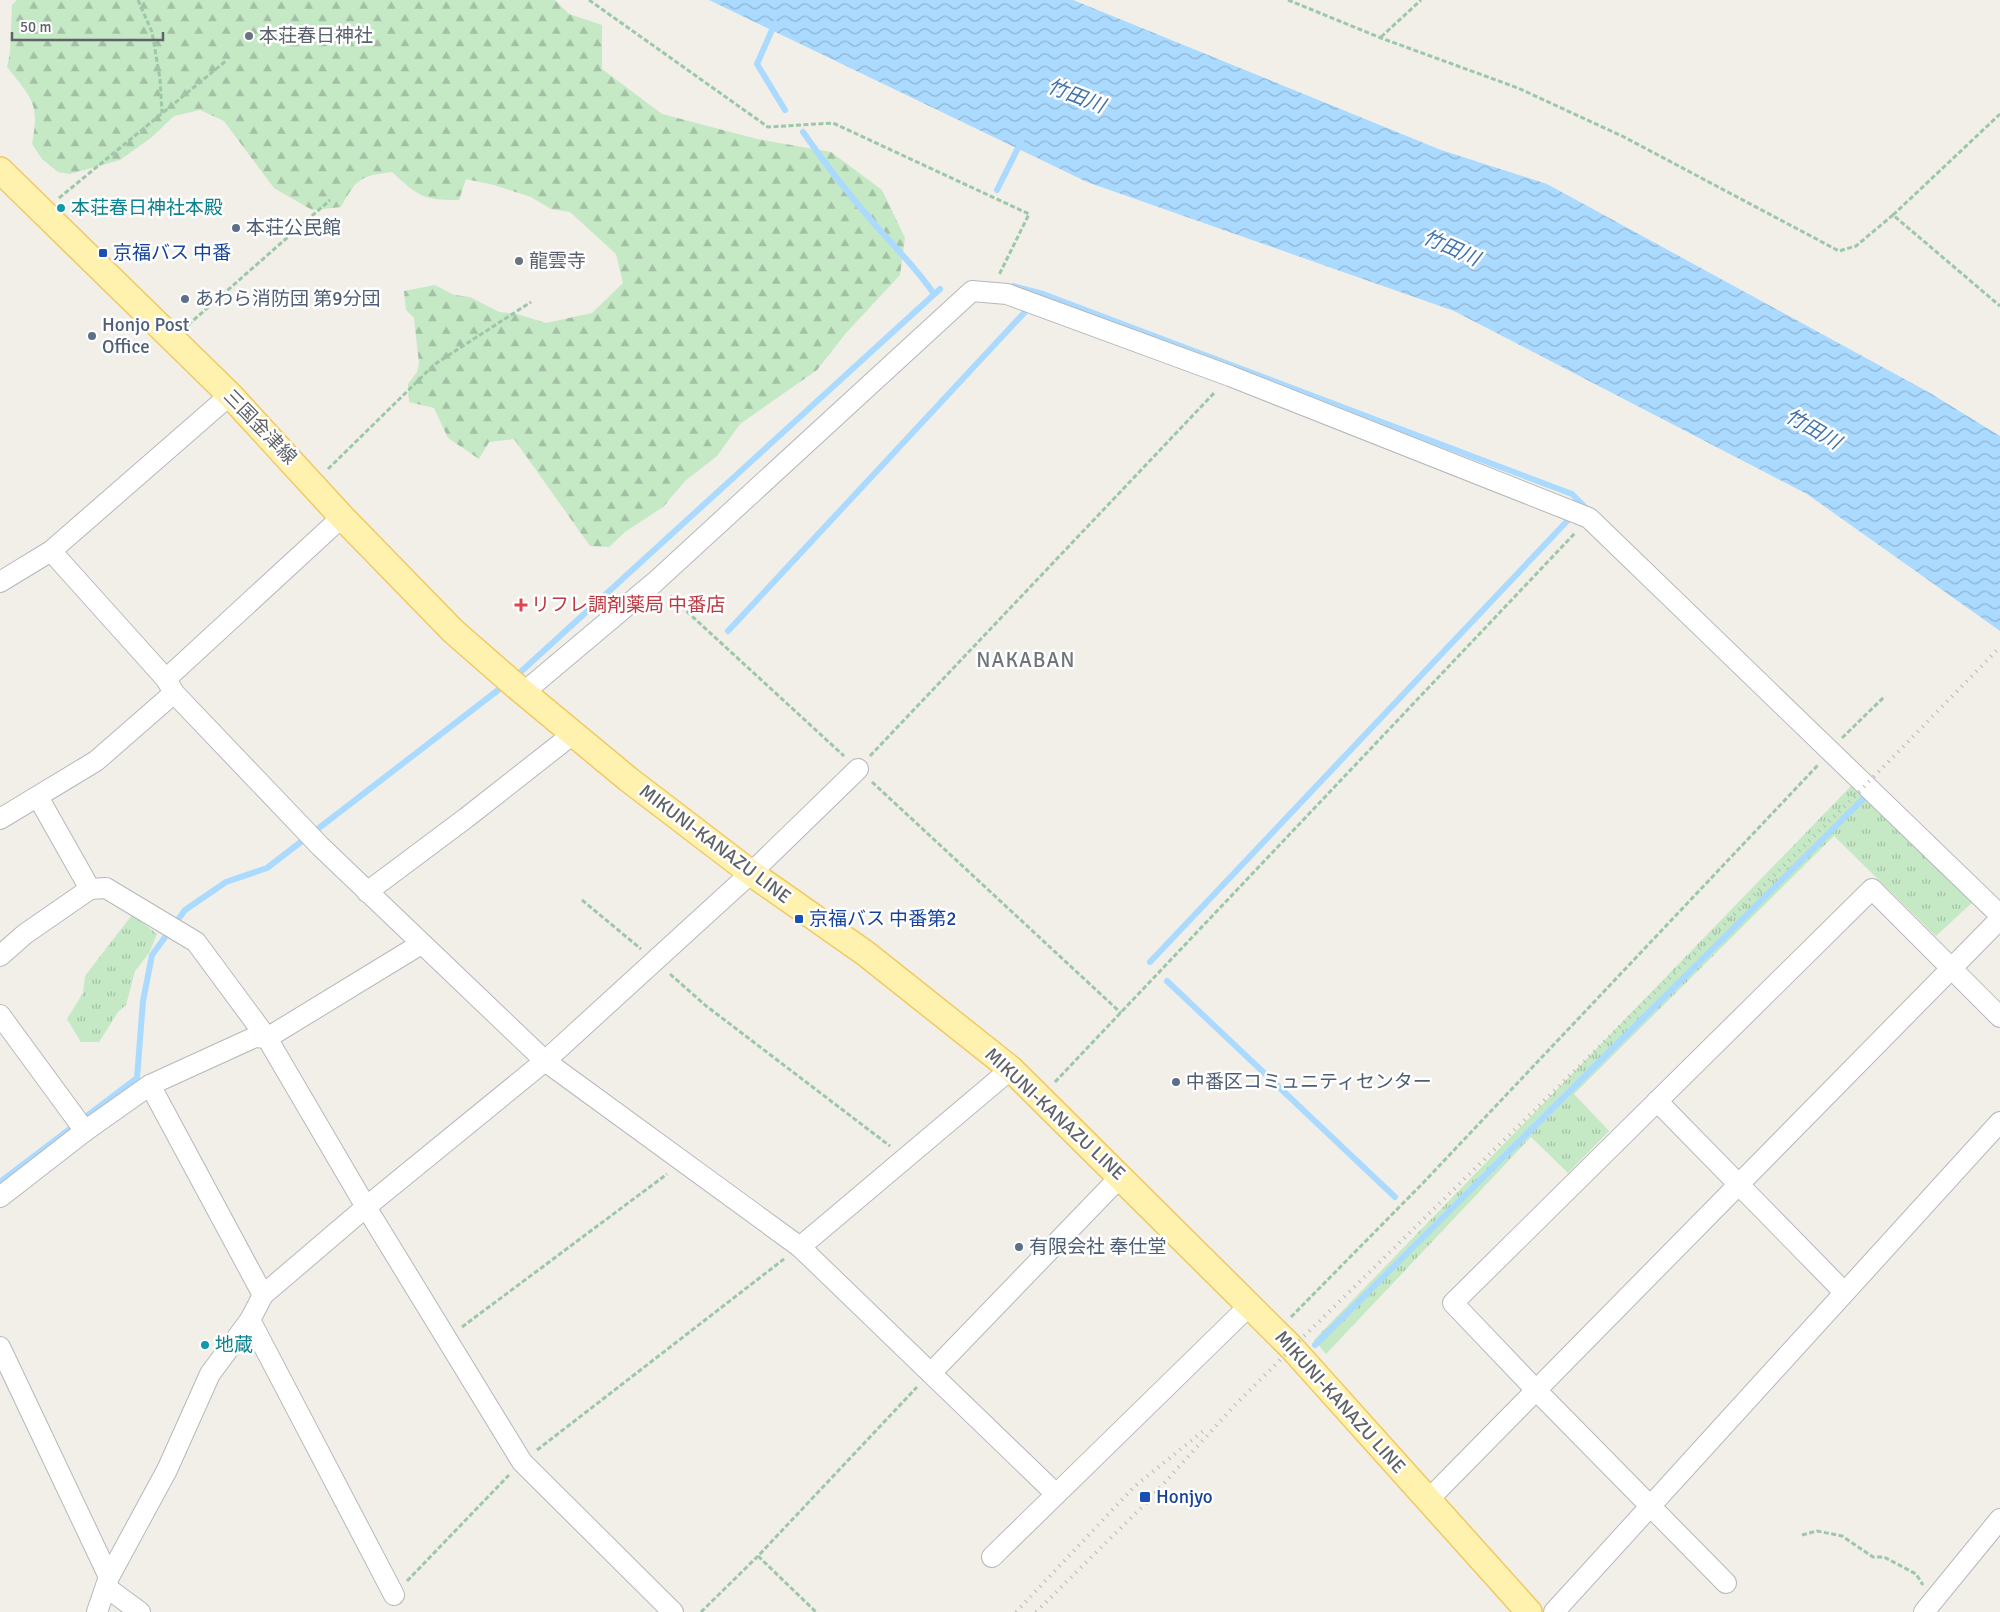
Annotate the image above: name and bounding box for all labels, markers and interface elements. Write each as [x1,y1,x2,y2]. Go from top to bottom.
scale bar [12,10,164,42]
text: 50 m [20,18,51,36]
place label: 本荘春日神社 [259,24,373,48]
marker: 本荘春日神社 [243,30,255,42]
water label: 竹田川 [1044,74,1110,119]
place label: 本荘春日神社本殿 [71,196,223,220]
marker: 本荘春日神社本殿 [55,202,67,214]
place label: 本荘公民館 [246,216,341,240]
marker: 本荘公民館 [230,222,242,234]
water label: 竹田川 [1419,224,1485,272]
place label: 京福バス 中番 [113,241,231,265]
marker: 京福バス 中番 [97,247,109,259]
place label: 龍雲寺 [529,249,586,273]
marker: 龍雲寺 [513,255,525,267]
place label: あわら消防団 第9分団 [195,287,380,311]
marker: あわら消防団 第9分団 [179,293,191,305]
place label: Honjo Post Office [102,313,190,359]
marker: Honjo Post Office [86,330,98,342]
street label: 三国金津線 [218,384,302,470]
water label: 竹田川 [1781,403,1847,456]
place label: リフレ調剤薬局 中番店 [531,593,725,617]
marker: リフレ調剤薬局 中番店 [515,599,527,611]
district label: NAKABAN [976,647,1076,673]
street label: MIKUNI-KANAZU LINE [634,779,796,909]
place label: 京福バス 中番第2 [809,907,956,931]
marker: 京福バス 中番第2 [793,913,805,925]
street label: MIKUNI-KANAZU LINE [980,1042,1130,1186]
place label: 中番区コミュニティセンター [1186,1070,1432,1094]
marker: 中番区コミュニティセンター [1170,1076,1182,1088]
place label: 有限会社 奉仕堂 [1029,1235,1166,1259]
marker: 有限会社 奉仕堂 [1013,1241,1025,1253]
street label: MIKUNI-KANAZU LINE [1270,1326,1410,1478]
place label: 地蔵 [215,1333,253,1357]
marker: 地蔵 [199,1339,211,1351]
place label: Honjyo [1156,1485,1213,1509]
marker: Honjyo [1138,1490,1152,1504]

